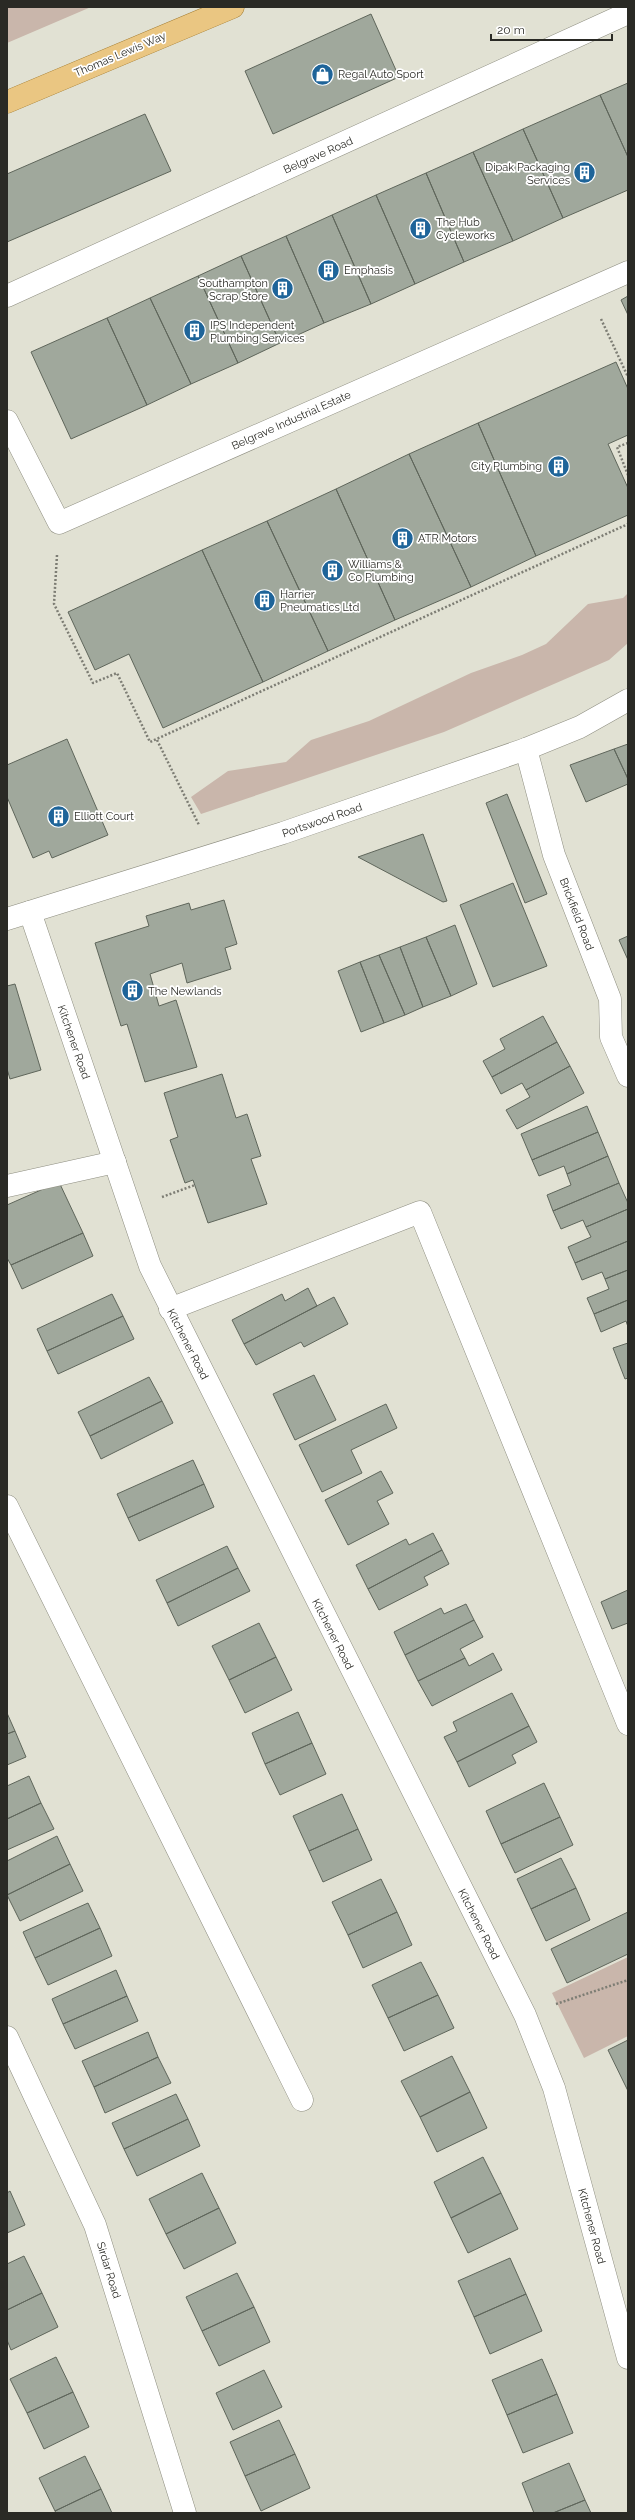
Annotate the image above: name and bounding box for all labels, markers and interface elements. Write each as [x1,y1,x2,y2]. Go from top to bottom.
scale bar [491,16,612,42]
text: 20 m [497,23,525,37]
street label: Thomas Lewis Way [72,29,168,80]
shop icon: Regal Auto Sport [309,61,335,87]
place label: Regal Auto Sport [338,68,424,81]
street label: Belgrave Road [282,134,355,177]
building icon: Dipak Packaging Services [572,160,598,186]
place label: Dipak Packaging Services [485,161,570,187]
building icon: The Hub Cycleworks [407,215,433,241]
place label: The Hub Cycleworks [436,216,495,242]
building icon: Emphasis [316,257,342,283]
place label: Emphasis [344,264,393,277]
building icon: Southampton Scrap Store [270,276,296,302]
place label: Southampton Scrap Store [199,277,269,303]
building icon: IPS Independent Plumbing Services [181,318,207,344]
place label: IPS Independent Plumbing Services [210,319,305,345]
street label: Belgrave Industrial Estate [230,388,353,453]
building icon: City Plumbing [545,453,571,479]
place label: City Plumbing [471,460,542,473]
building icon: ATR Motors [390,525,416,551]
place label: ATR Motors [418,532,477,545]
building icon: Williams & Co Plumbing [319,557,345,583]
place label: Williams & Co Plumbing [348,558,414,584]
building icon: Harrier Pneumatics Ltd [252,587,278,613]
place label: Harrier Pneumatics Ltd [280,588,359,614]
street label: Portswood Road [280,801,364,840]
building icon: Elliott Court [45,803,71,829]
place label: Elliott Court [74,810,134,823]
street label: Brickfield Road [557,876,596,952]
building icon: The Newlands [119,978,145,1004]
place label: The Newlands [148,985,222,998]
street label: Kitchener Road [55,1003,92,1081]
street label: Kitchener Road [164,1307,211,1382]
street label: Kitchener Road [309,1597,356,1672]
street label: Kitchener Road [455,1887,502,1962]
street label: Kitchener Road [575,2187,608,2265]
street label: Sirdar Road [94,2240,123,2300]

